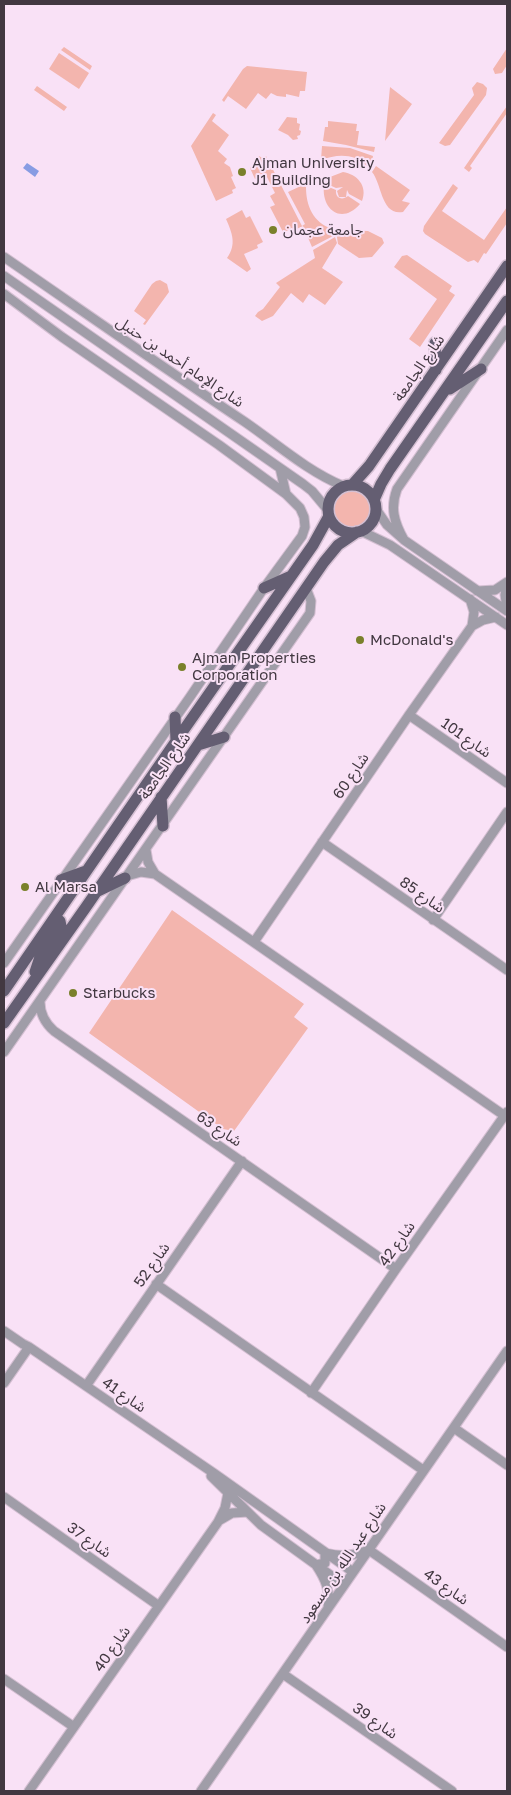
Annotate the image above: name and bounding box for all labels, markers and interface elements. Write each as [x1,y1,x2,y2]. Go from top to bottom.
place label: Ajman University J1 Building [252,154,374,189]
marker: Ajman University J1 Building [236,166,248,178]
place label: جامعة عجمان [283,221,363,239]
marker: جامعة عجمان [267,224,279,236]
street label: شارع الإمام أحمد بن حنبل [113,313,247,411]
street label: شارع الجامعة [389,331,449,405]
place label: McDonald's [370,631,453,649]
marker: McDonald's [354,634,366,646]
place label: Ajman Properties Corporation [192,649,316,684]
marker: Ajman Properties Corporation [176,661,188,673]
street label: شارع 101 [438,714,494,762]
street label: شارع الجامعة [135,729,195,803]
street label: شارع 60 [329,750,373,802]
street label: شارع 85 [396,873,448,917]
place label: Al Marsa [35,878,97,896]
marker: Al Marsa [19,881,31,893]
place label: Starbucks [83,984,156,1002]
marker: Starbucks [67,987,79,999]
street label: شارع 63 [193,1107,245,1151]
street label: شارع 42 [375,1218,419,1270]
street label: شارع 52 [130,1239,174,1291]
street label: شارع 41 [99,1373,149,1417]
street label: شارع عبد الله بن مسعود [296,1499,390,1627]
street label: شارع 37 [63,1518,115,1562]
street label: شارع 43 [420,1565,472,1609]
street label: شارع 40 [90,1623,134,1675]
street label: شارع 39 [349,1699,401,1743]

